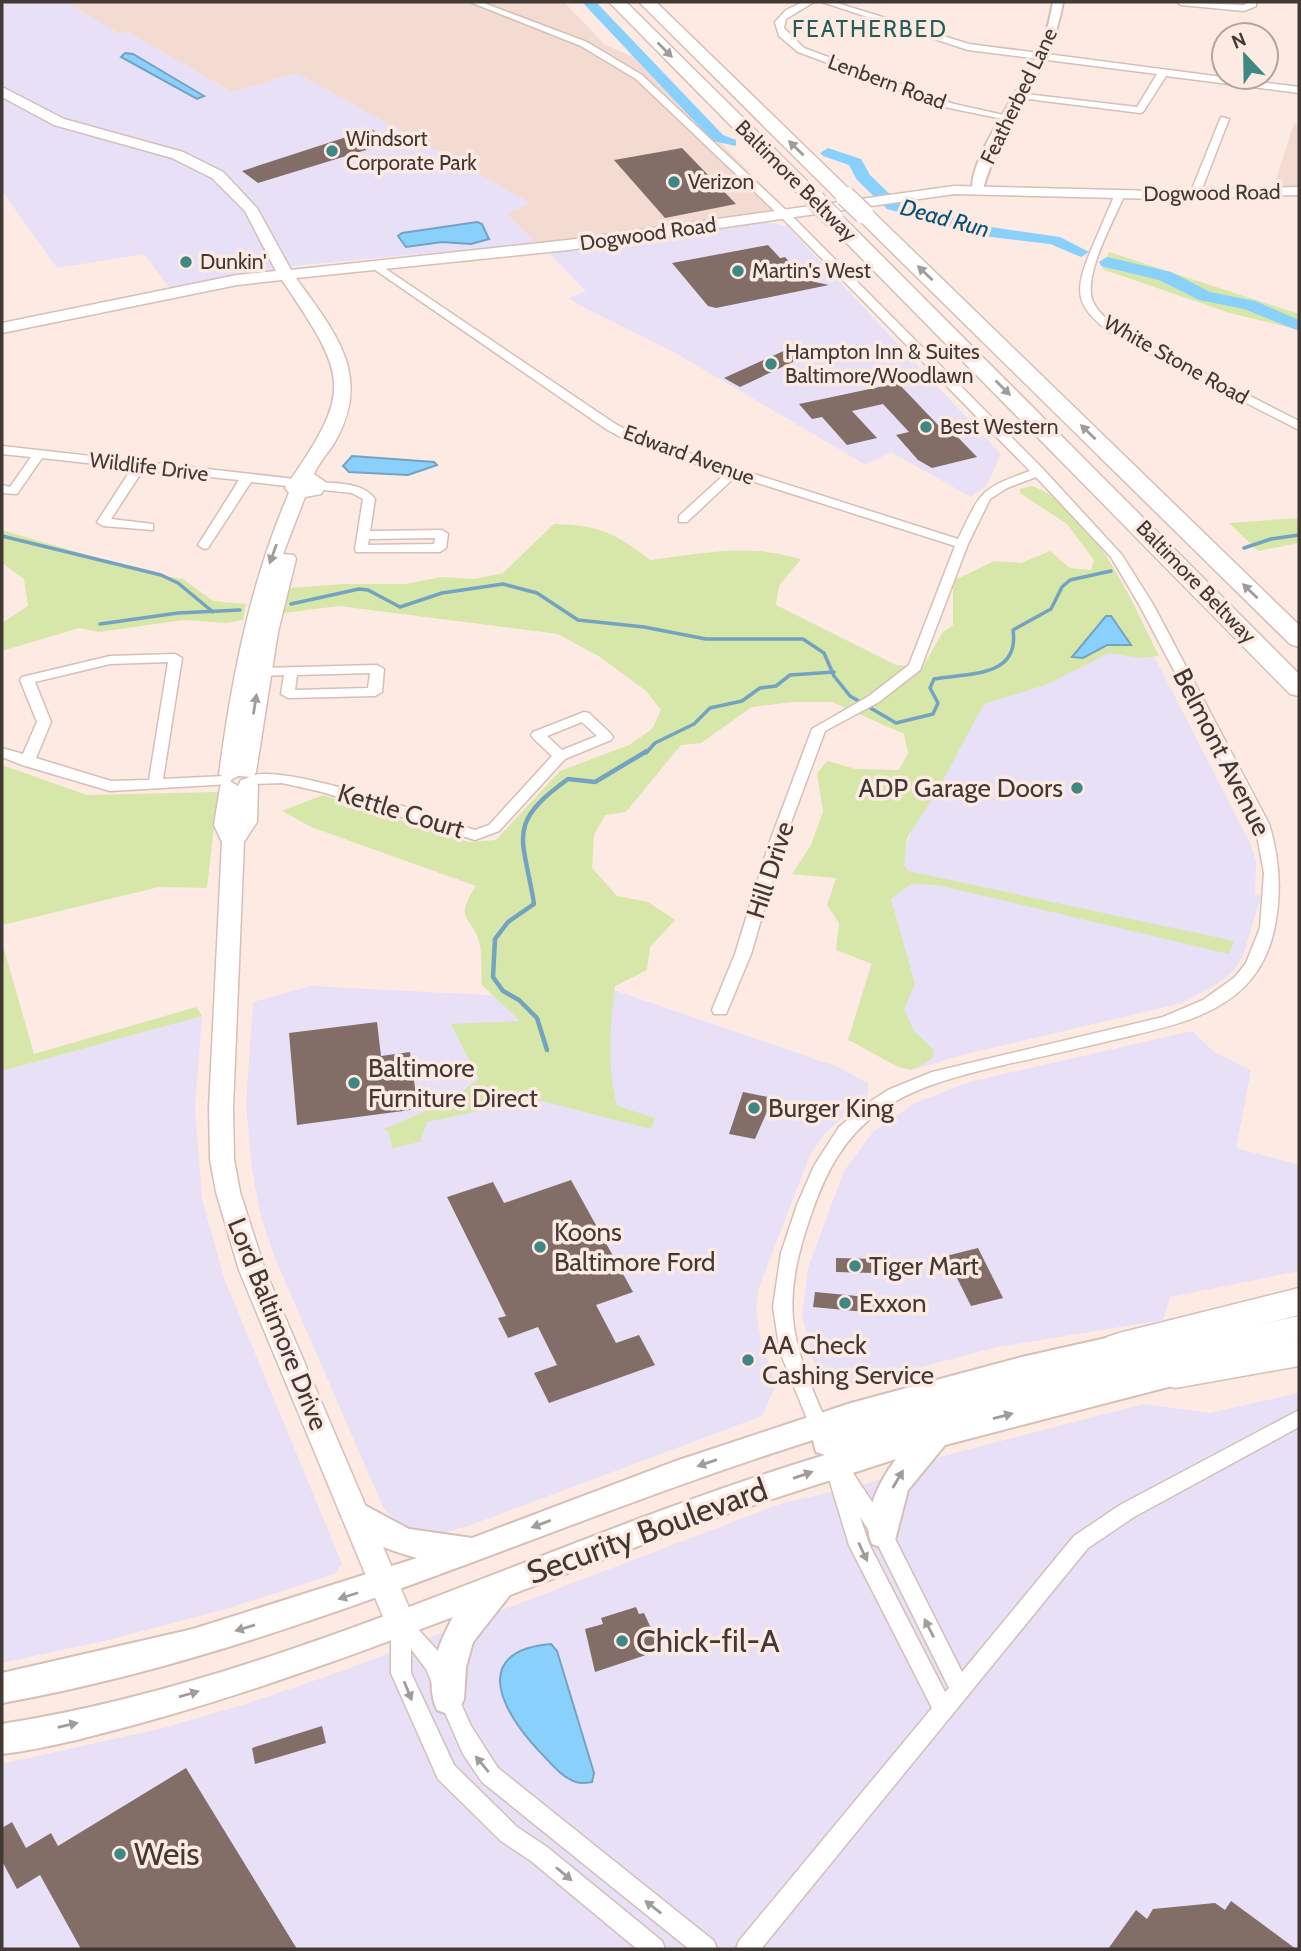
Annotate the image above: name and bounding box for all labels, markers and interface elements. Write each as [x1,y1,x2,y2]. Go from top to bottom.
district label: FEATHERBED [792,15,948,43]
north arrow [1210,21,1280,91]
street label: Featherbed Lane [975,23,1062,168]
text: N [1228,28,1249,54]
one-way arrow [657,41,673,58]
street label: Lenbern Road [825,49,950,114]
street label: Baltimore Beltway [730,115,863,247]
place label: Windsort Corporate Park [346,126,477,175]
one-way arrow [788,140,805,156]
marker: Windsort Corporate Park [324,143,340,159]
place label: Verizon [688,169,754,194]
marker: Verizon [666,174,682,190]
street label: Dogwood Road [1143,179,1281,206]
water label: Dead Run [897,193,993,243]
street label: Dogwood Road [578,212,718,255]
place label: Dunkin' [200,249,267,274]
marker: Dunkin' [178,254,194,270]
place label: Martin's West [752,258,871,283]
marker: Martin's West [730,263,746,279]
one-way arrow [916,265,933,282]
street label: White Stone Road [1100,309,1253,410]
place label: Hampton Inn & Suites Baltimore/Woodlawn [785,339,980,388]
marker: Hampton Inn & Suites Baltimore/Woodlawn [763,356,779,372]
one-way arrow [995,380,1011,396]
place label: Best Western [940,414,1058,439]
street label: Edward Avenue [620,419,758,490]
marker: Best Western [918,419,934,435]
one-way arrow [1079,424,1096,441]
street label: Wildlife Drive [88,447,210,486]
street label: Baltimore Beltway [1131,515,1262,649]
one-way arrow [267,544,278,565]
one-way arrow [1242,583,1259,600]
street label: Belmont Avenue [1166,663,1278,841]
one-way arrow [250,693,261,715]
place label: ADP Garage Doors [858,772,1063,804]
street label: Kettle Court [334,777,468,845]
marker: ADP Garage Doors [1069,780,1085,796]
street label: Hill Drive [739,817,801,923]
place label: Baltimore Furniture Direct [368,1052,538,1114]
marker: Baltimore Furniture Direct [346,1075,362,1091]
place label: Burger King [768,1092,895,1124]
marker: Burger King [746,1100,762,1116]
street label: Lord Baltimore Drive [221,1213,335,1435]
place label: Koons Baltimore Ford [554,1216,716,1278]
marker: Koons Baltimore Ford [532,1239,548,1255]
place label: Tiger Mart [869,1250,979,1282]
marker: Tiger Mart [847,1258,863,1274]
place label: Exxon [859,1287,926,1319]
marker: Exxon [837,1295,853,1311]
place label: AA Check Cashing Service [762,1329,934,1391]
marker: AA Check Cashing Service [740,1352,756,1368]
one-way arrow [992,1411,1013,1421]
one-way arrow [697,1458,718,1469]
street label: Security Boulevard [521,1469,772,1592]
one-way arrow [792,1469,813,1480]
one-way arrow [892,1469,904,1488]
one-way arrow [531,1519,552,1530]
one-way arrow [857,1542,869,1562]
one-way arrow [337,1591,358,1602]
one-way arrow [923,1618,934,1638]
place label: Chick-fil-A [636,1621,780,1660]
one-way arrow [235,1624,256,1634]
marker: Chick-fil-A [614,1633,630,1649]
one-way arrow [403,1680,414,1701]
one-way arrow [178,1688,200,1699]
one-way arrow [57,1719,79,1730]
one-way arrow [475,1756,490,1773]
place label: Weis [134,1834,199,1873]
marker: Weis [112,1846,128,1862]
one-way arrow [555,1866,572,1881]
one-way arrow [644,1899,662,1914]

